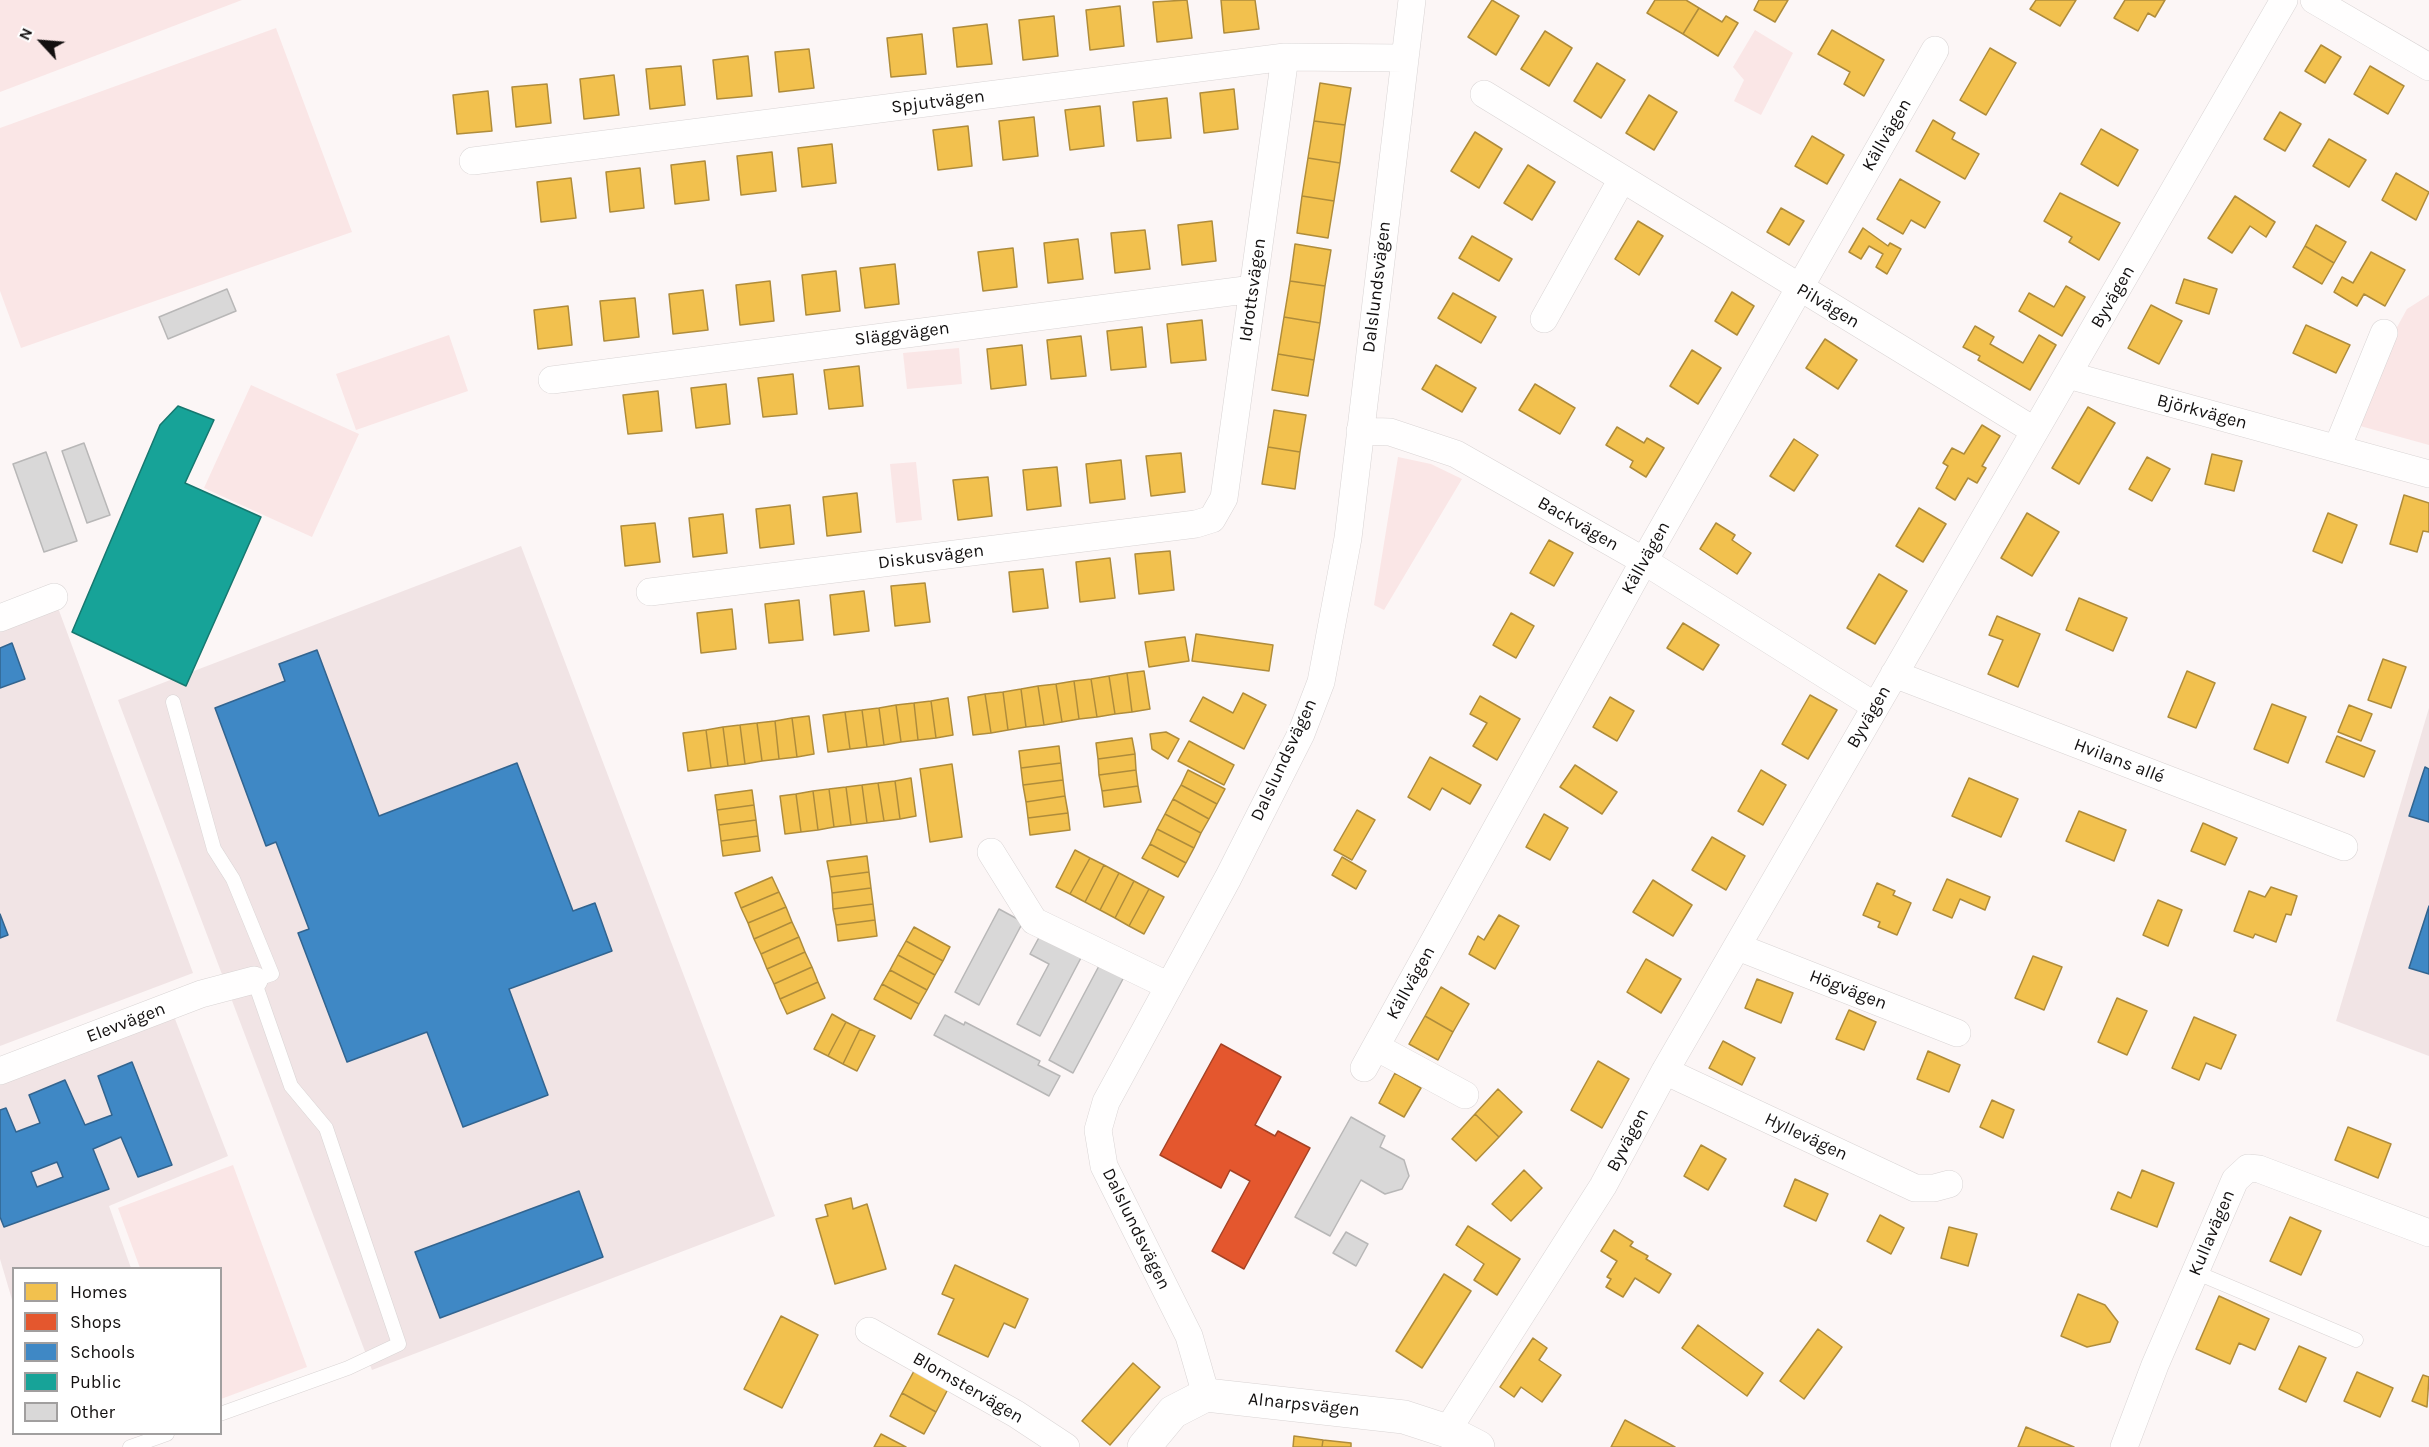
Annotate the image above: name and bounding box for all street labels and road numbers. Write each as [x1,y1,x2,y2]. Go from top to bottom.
street label: Spjutvägen [890,86,986,118]
street label: Källvägen [1858,95,1916,175]
street label: Dalslundsvägen [1358,220,1396,354]
street label: Idrottsvägen [1235,237,1271,343]
street label: Byvägen [2086,262,2140,332]
street label: Pilvägen [1793,279,1863,333]
street label: Släggvägen [853,317,951,351]
street label: Björkvägen [2155,390,2249,434]
street label: Backvägen [1534,492,1622,556]
street label: Källvägen [1617,518,1675,598]
street label: Diskusvägen [877,540,985,574]
street label: Byvägen [1842,682,1896,752]
street label: Dalslundsvägen [1246,695,1322,825]
street label: Hvilans allé [2071,734,2167,788]
street label: Källvägen [1382,943,1440,1023]
street label: Högvägen [1806,965,1890,1015]
street label: Elevvägen [84,998,168,1048]
street label: Byvägen [1602,1105,1654,1175]
street label: Hyllevägen [1761,1108,1851,1166]
street label: Dalslundsvägen [1097,1165,1175,1293]
street label: Kullavägen [2184,1187,2240,1279]
street label: Blomstervägen [909,1348,1027,1428]
street label: Alnarpsvägen [1247,1388,1361,1422]

